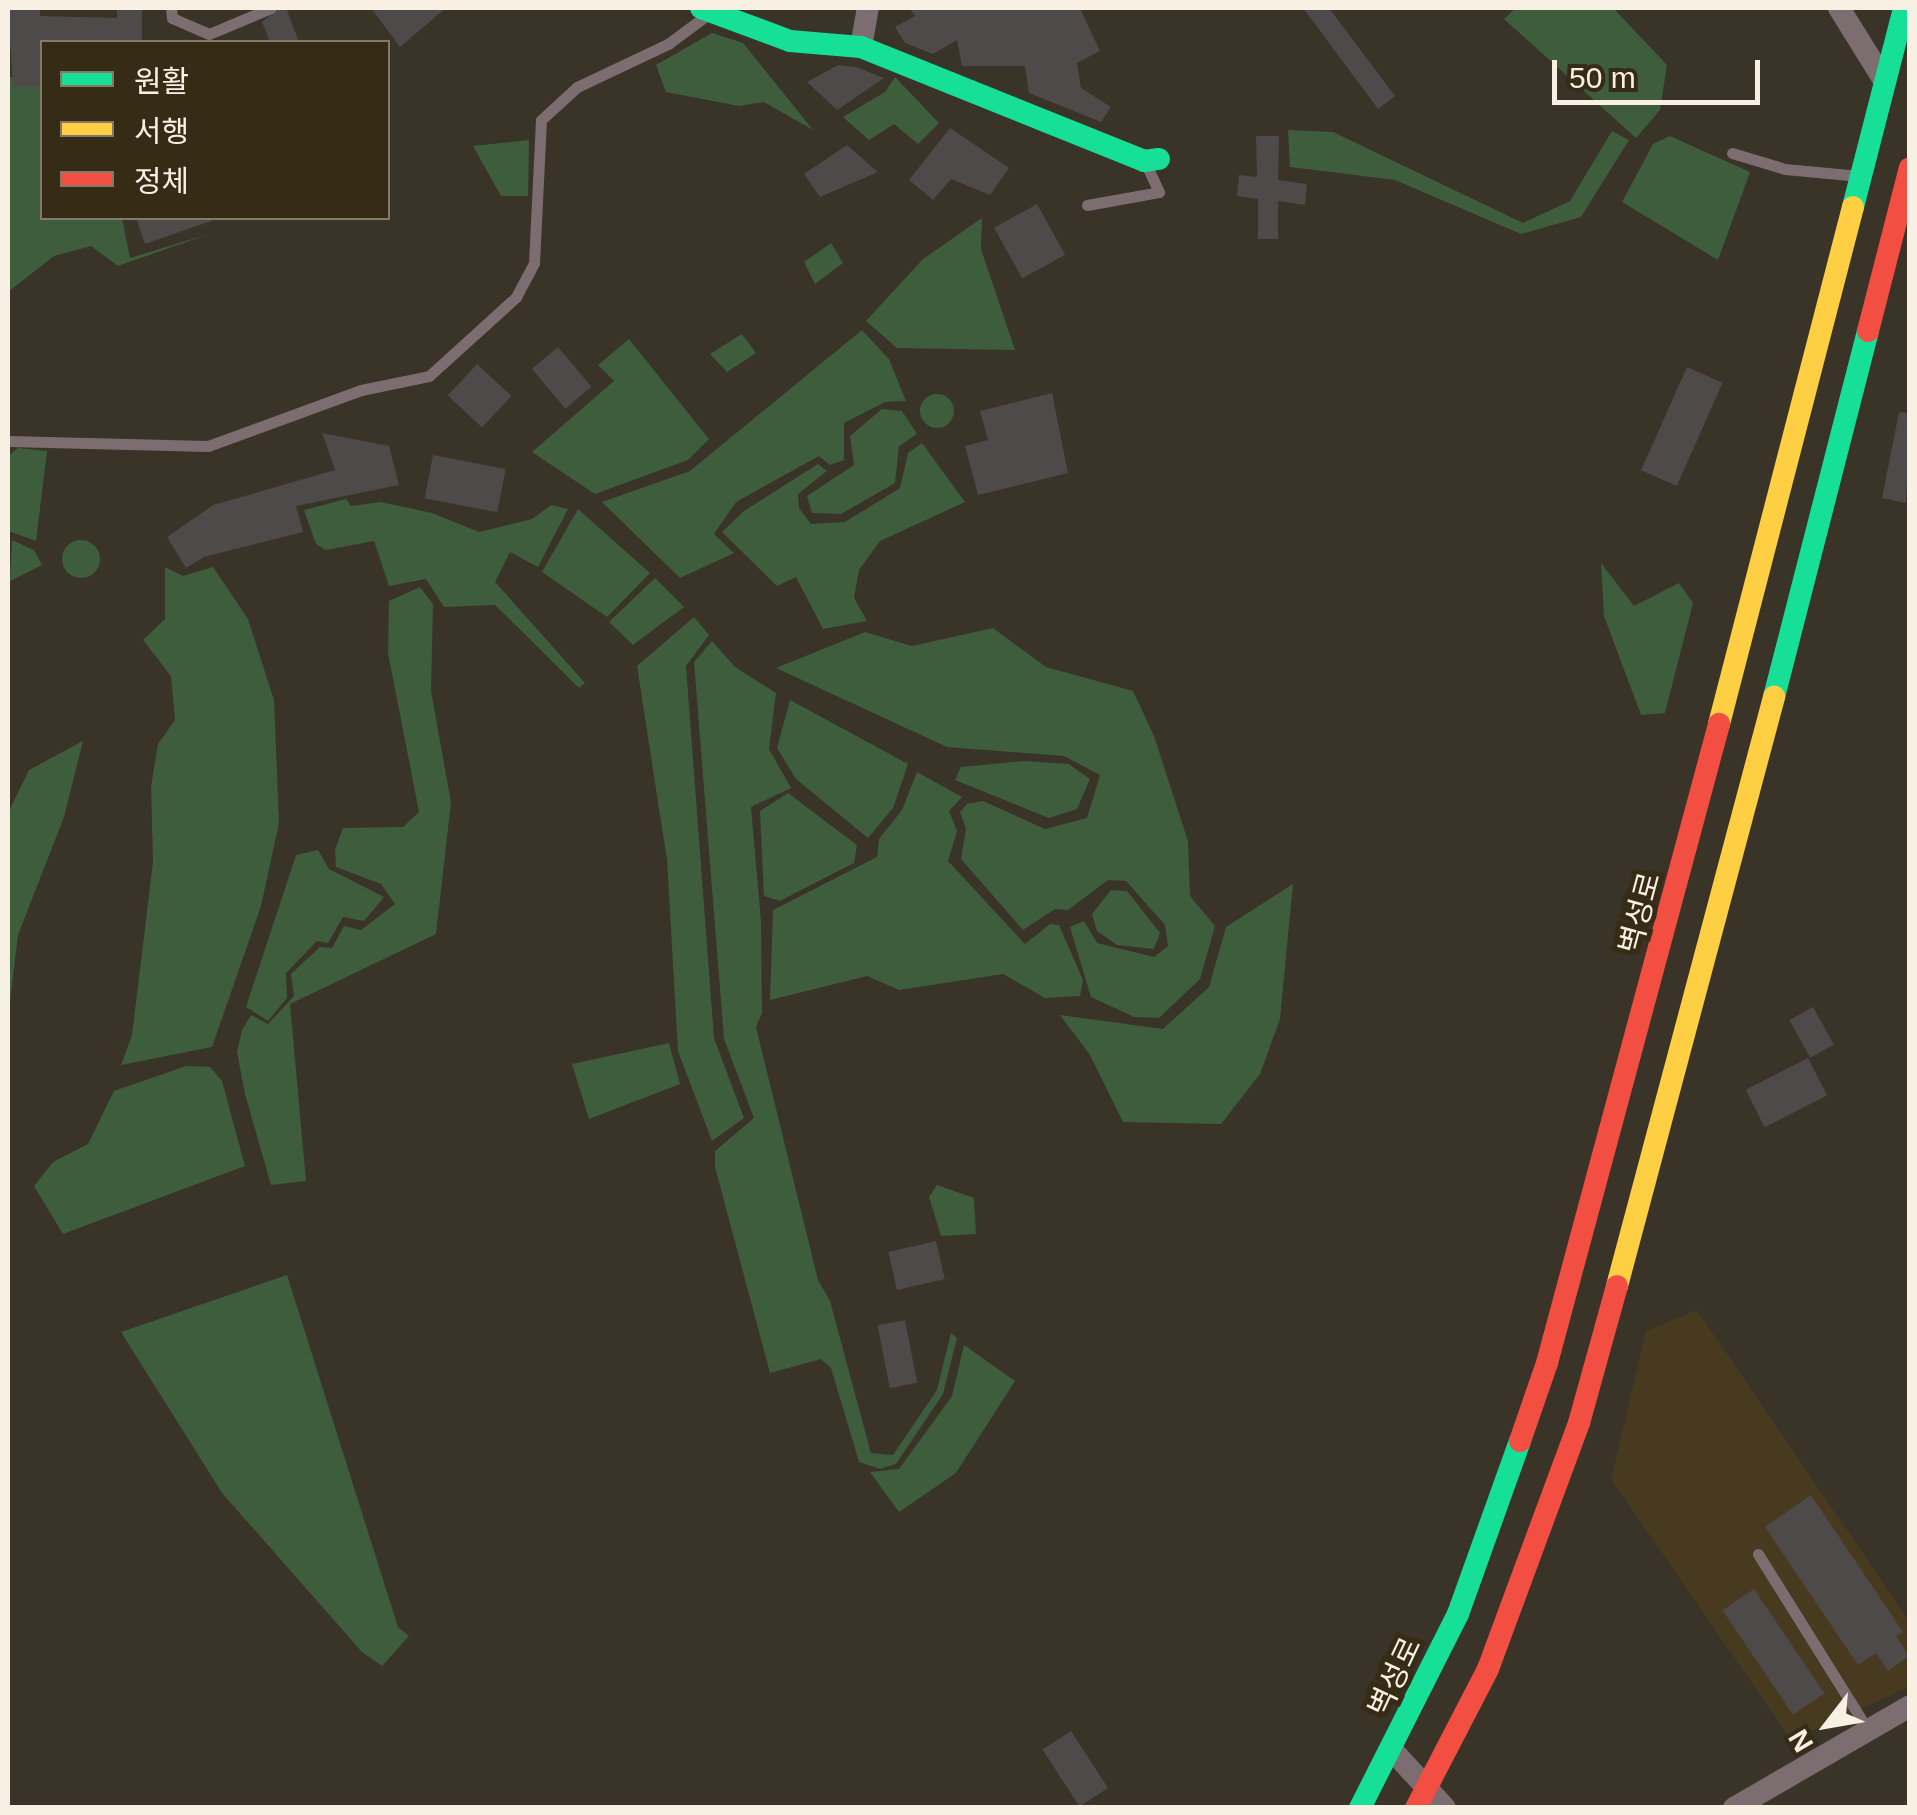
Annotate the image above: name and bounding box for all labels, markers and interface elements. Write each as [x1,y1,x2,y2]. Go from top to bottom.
legend [40,40,390,220]
scale bar [1557,40,1764,102]
text: 50 m [1569,61,1636,94]
text: 원활 [134,65,189,98]
text: 서행 [134,115,189,148]
text: 정체 [134,165,189,198]
street label: 벽성로 [1612,868,1668,958]
street label: 벽성로 [1361,1632,1429,1722]
north arrow [1777,1675,1877,1775]
text: N [1782,1724,1819,1757]

